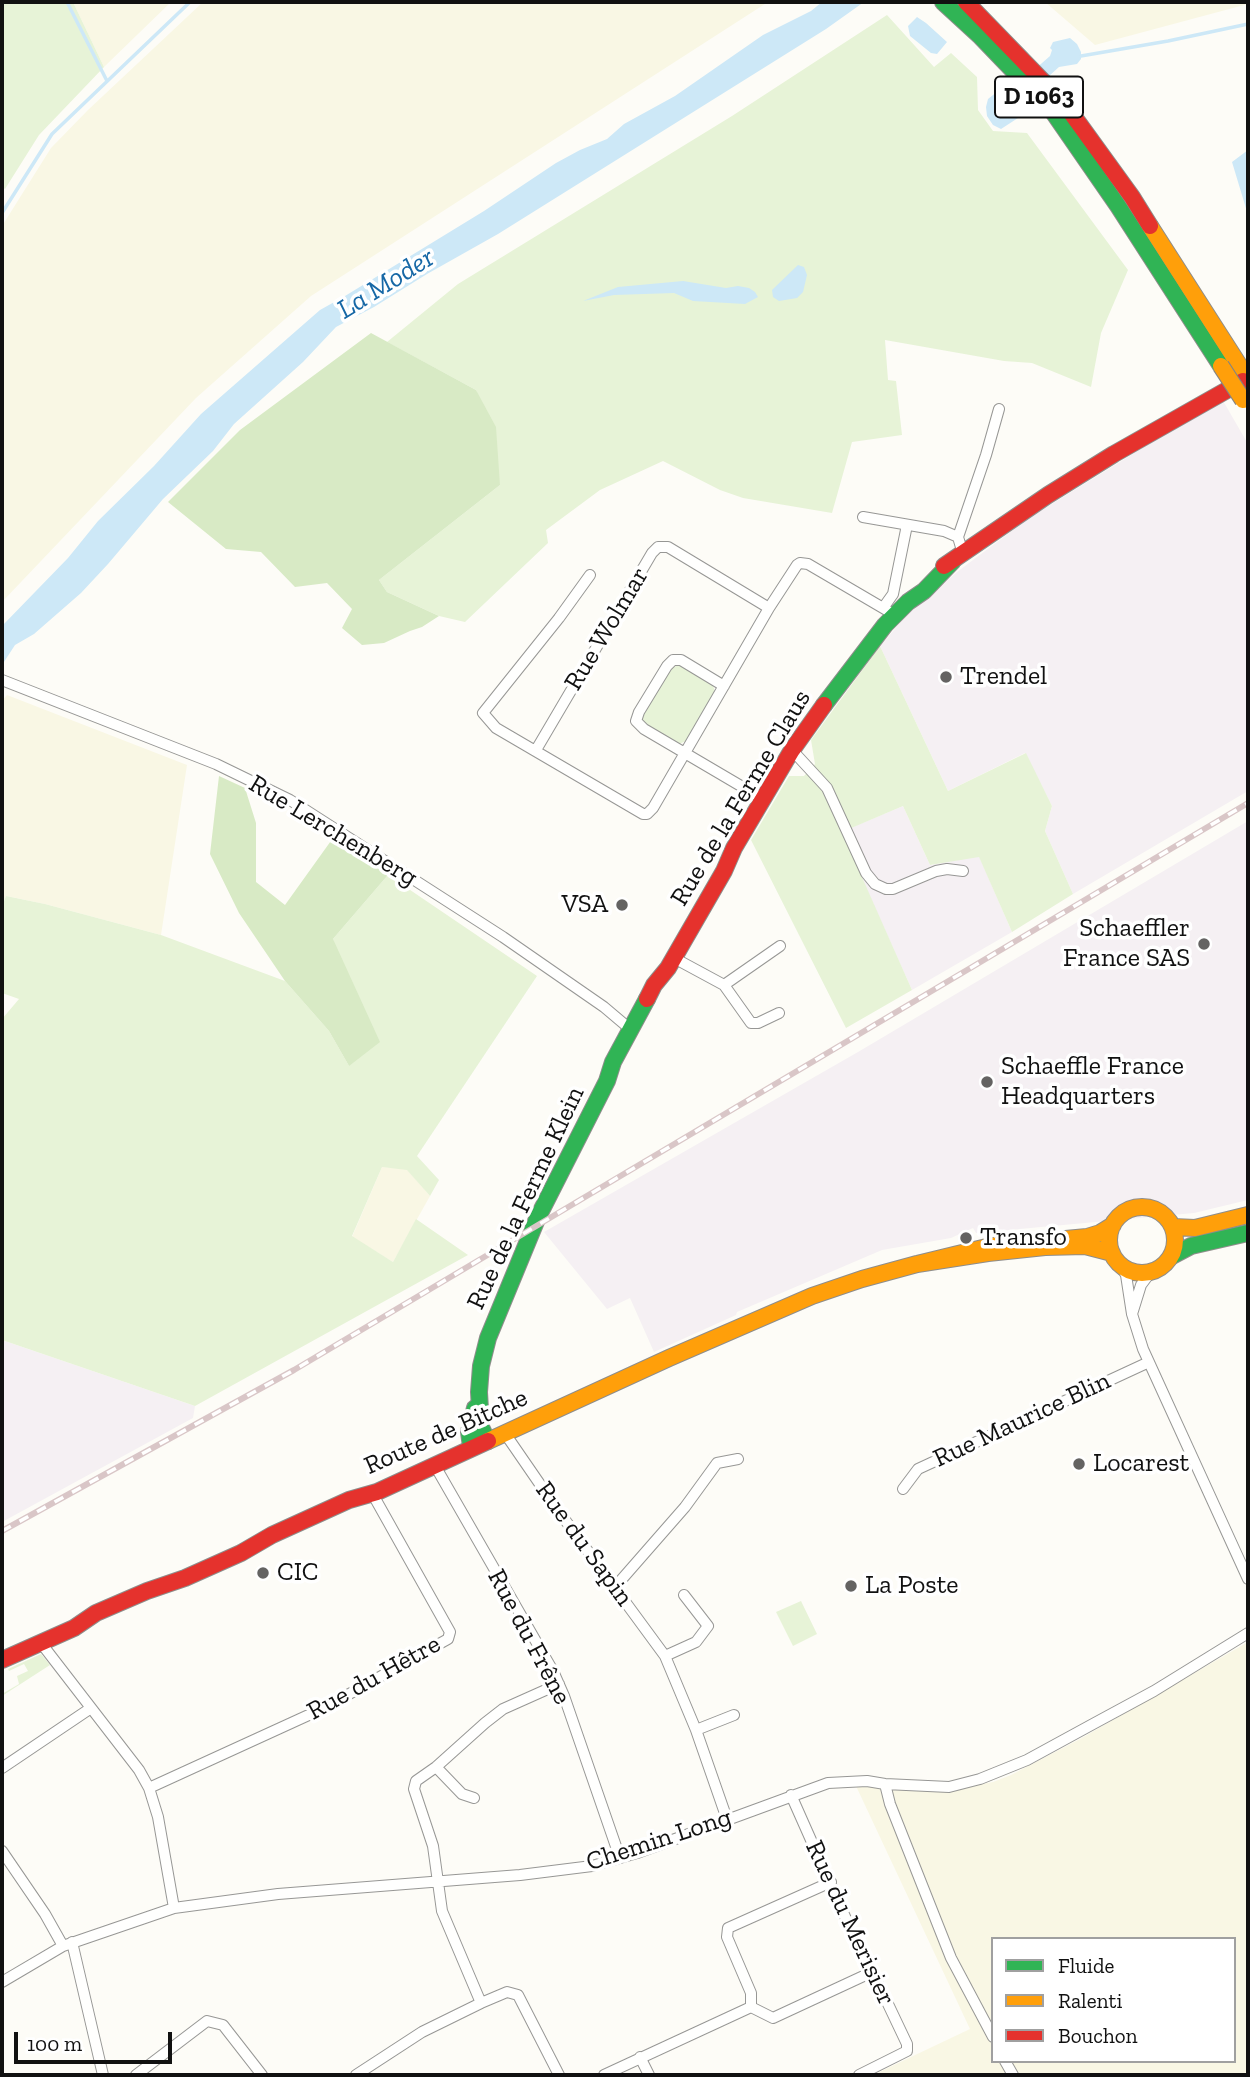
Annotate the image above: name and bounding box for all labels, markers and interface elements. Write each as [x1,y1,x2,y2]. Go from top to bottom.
road number: D 1063 [995,76,1083,118]
water label: La Moder [331,241,441,327]
street label: Rue Wolmar [558,562,656,696]
place label: Trendel [960,661,1047,693]
marker: Trendel [938,669,954,685]
street label: Rue de la Ferme Claus [664,684,818,912]
street label: Rue Lerchenberg [243,768,423,894]
place label: VSA [562,889,608,921]
marker: VSA [614,897,630,913]
place label: Schaeffler France SAS [1063,913,1190,974]
marker: Schaeffler France SAS [1196,936,1212,952]
place label: Schaeffle France Headquarters [1001,1051,1184,1112]
marker: Schaeffle France Headquarters [979,1074,995,1090]
street label: Rue de la Ferme Klein [461,1082,591,1314]
place label: Transfo [980,1222,1067,1254]
marker: Transfo [958,1230,974,1246]
street label: Rue Maurice Blin [929,1365,1115,1475]
street label: Route de Bitche [360,1382,532,1482]
place label: Locarest [1093,1448,1189,1480]
marker: Locarest [1071,1456,1087,1472]
street label: Rue du Sapin [528,1476,640,1612]
place label: CIC [277,1557,319,1589]
street label: Rue du Frêne [480,1564,578,1710]
marker: CIC [255,1565,271,1581]
place label: La Poste [865,1570,959,1602]
marker: La Poste [843,1578,859,1594]
street label: Rue du Hêtre [302,1629,446,1727]
street label: Chemin Long [582,1802,736,1878]
street label: Rue du Merisier [798,1836,902,2010]
legend [991,1937,1236,2063]
text: Fluide [1058,1953,1114,1978]
text: Ralenti [1058,1988,1122,2013]
scale bar [18,2018,175,2062]
text: Bouchon [1058,2023,1138,2048]
text: 100 m [27,2031,82,2056]

